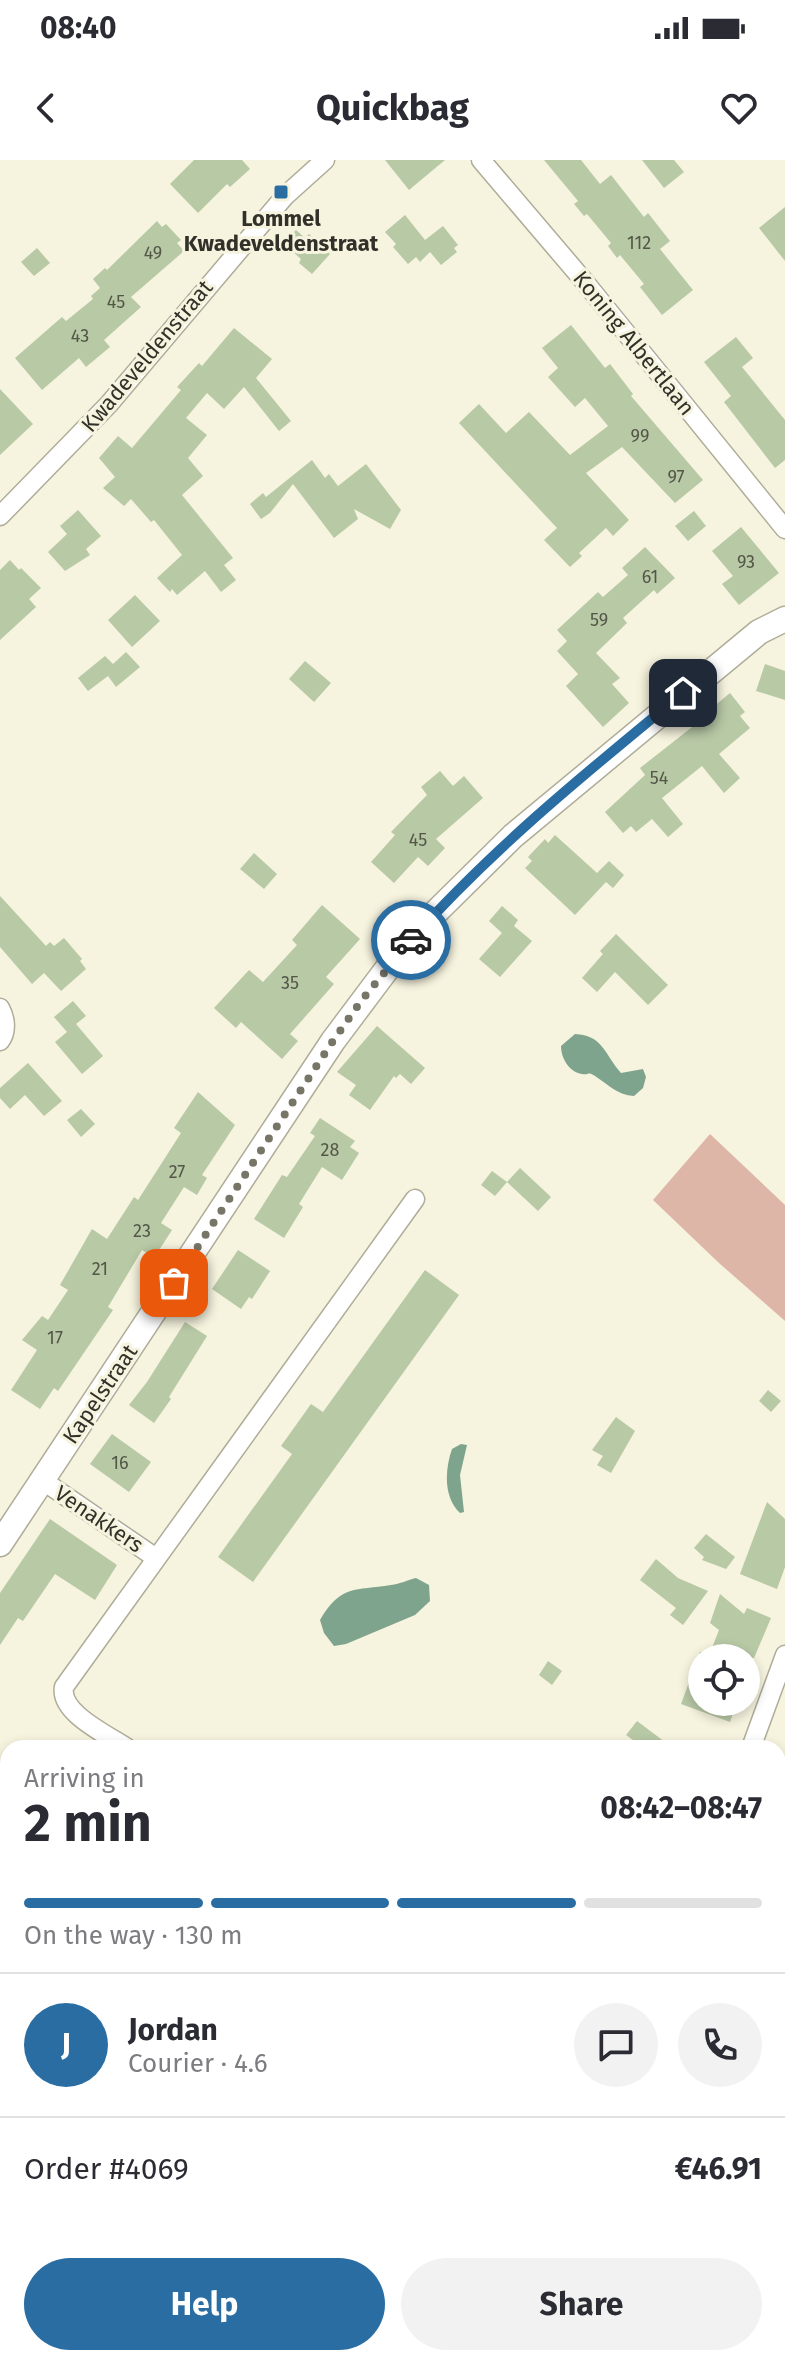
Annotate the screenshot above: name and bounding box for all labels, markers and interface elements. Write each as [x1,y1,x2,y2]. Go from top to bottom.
text: 08:40 [40,10,117,46]
icon: back [24,86,68,130]
text: Quickbag [316,86,469,130]
icon: heart [717,86,761,130]
marker: Lommel Kwadeveldenstraat [272,183,290,201]
place label: Lommel Kwadeveldenstraat [184,205,379,257]
house number: 112 [627,232,651,254]
house number: 49 [144,242,162,264]
street label: Koning Albertlaan [567,265,701,421]
street label: Kwadeveldenstraat [76,274,219,438]
house number: 45 [107,291,125,313]
house number: 43 [71,325,89,347]
house number: 99 [631,425,649,447]
house number: 97 [667,466,685,488]
house number: 93 [737,551,755,573]
house number: 61 [642,566,658,588]
house number: 59 [590,609,608,631]
pin [649,659,717,727]
icon: home [661,671,705,715]
house number: 54 [650,767,669,789]
house number: 45 [409,829,427,851]
courier [371,900,451,980]
icon: car [389,918,433,962]
house number: 35 [281,972,299,994]
house number: 28 [321,1139,339,1161]
house number: 27 [169,1161,185,1183]
house number: 23 [133,1220,151,1242]
pin [140,1249,208,1317]
house number: 21 [92,1258,108,1280]
icon: bag [152,1261,196,1305]
house number: 17 [47,1327,63,1349]
street label: Kapelstraat [57,1339,143,1449]
house number: 16 [111,1452,129,1474]
street label: Venakkers [49,1479,149,1559]
map controls [688,1644,760,1716]
button: locate [688,1644,760,1716]
text: Arriving in [24,1763,145,1794]
text: 08:42–08:47 [600,1790,762,1826]
text: 2 min [24,1792,152,1855]
text: On the way · 130 m [24,1920,243,1951]
button: chat [574,2003,658,2087]
button: phone [678,2003,762,2087]
text: Jordan [128,2012,218,2048]
text: J [61,2027,71,2063]
text: Courier · 4.6 [128,2048,268,2079]
text: Order #4069 [24,2151,189,2187]
text: €46.91 [675,2151,762,2187]
button: Help [24,2258,385,2350]
button: Share [401,2258,762,2350]

